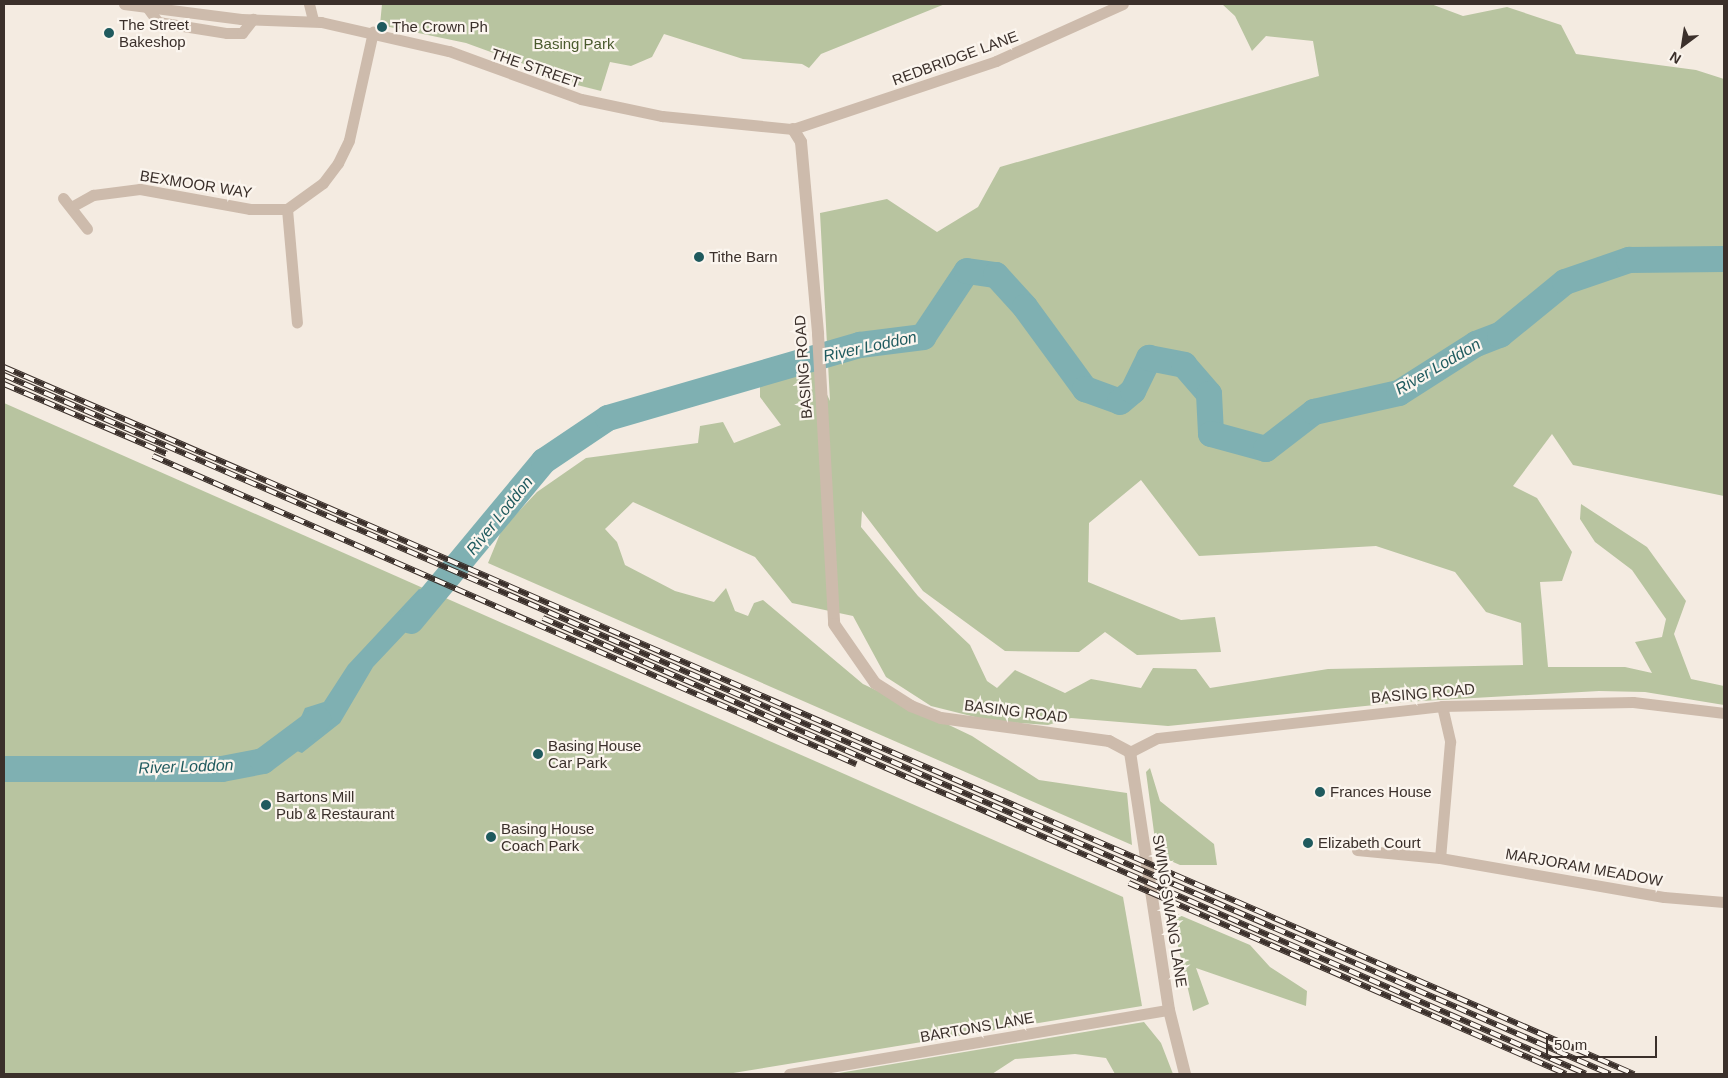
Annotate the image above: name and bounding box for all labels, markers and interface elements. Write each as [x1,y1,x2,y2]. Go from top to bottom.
place label: The Street Bakeshop [119,15,189,50]
place label: The Crown Ph [392,18,488,36]
north arrow [1658,20,1708,70]
marker: The Crown Ph [376,21,388,33]
marker: The Street Bakeshop [103,27,115,39]
street label: REDBRIDGE LANE [890,27,1020,89]
park label: Basing Park [534,35,614,53]
street label: THE STREET [489,44,583,92]
text: N [1667,48,1684,67]
street label: BEXMOOR WAY [139,166,253,202]
place label: Tithe Barn [709,248,778,266]
marker: Tithe Barn [693,251,705,263]
street label: BASING ROAD [790,314,816,420]
water label: River Loddon [821,328,919,366]
water label: River Loddon [1392,335,1484,399]
water label: River Loddon [463,473,537,559]
street label: BASING ROAD [1370,679,1476,707]
street label: BASING ROAD [963,696,1069,726]
place label: Basing House Car Park [548,736,641,771]
marker: Basing House Car Park [532,748,544,760]
water label: River Loddon [138,756,234,778]
place label: Frances House [1330,783,1432,801]
marker: Frances House [1314,786,1326,798]
place label: Bartons Mill Pub & Restaurant [276,787,394,822]
marker: Bartons Mill Pub & Restaurant [260,799,272,811]
place label: Basing House Coach Park [501,819,594,854]
marker: Basing House Coach Park [485,831,497,843]
street label: SWING SWANG LANE [1149,833,1191,989]
place label: Elizabeth Court [1318,834,1421,852]
marker: Elizabeth Court [1302,837,1314,849]
street label: MARJORAM MEADOW [1504,844,1664,890]
street label: BARTONS LANE [919,1008,1035,1046]
scale bar [1548,1026,1659,1058]
text: 50 m [1554,1036,1587,1053]

